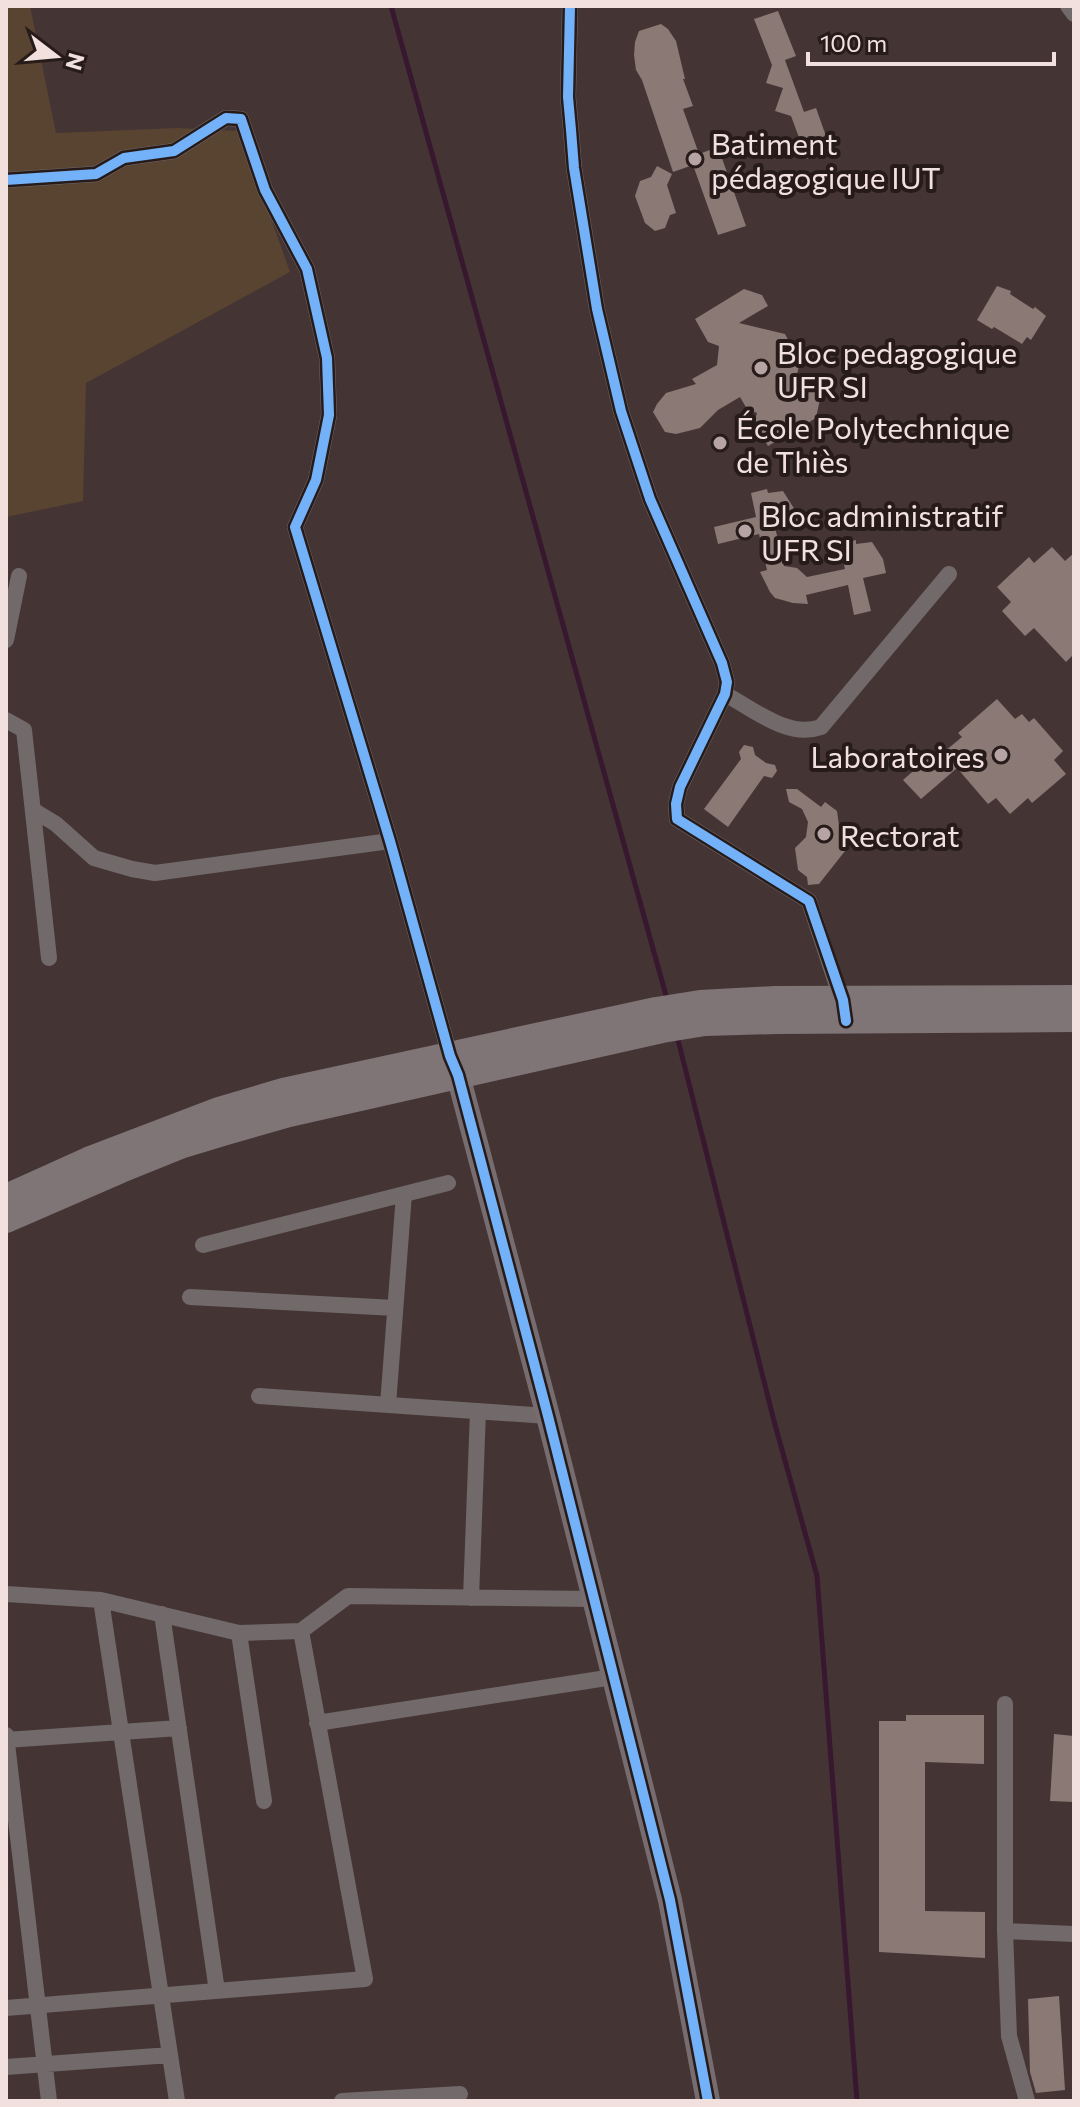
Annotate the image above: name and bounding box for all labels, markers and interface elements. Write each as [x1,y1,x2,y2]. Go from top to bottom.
north arrow [16,16,96,96]
scale bar [808,16,1054,66]
text: 100 m [820,28,887,57]
text: N [60,50,91,73]
place label: Batiment pédagogique IUT [711,124,941,195]
marker: Batiment pédagogique IUT [686,150,704,168]
place label: Bloc pedagogique UFR SI [777,333,1017,404]
marker: Bloc pedagogique UFR SI [752,359,770,377]
place label: École Polytechnique de Thiès [736,408,1010,479]
marker: École Polytechnique de Thiès [711,434,729,452]
place label: Bloc administratif UFR SI [761,496,1004,567]
marker: Bloc administratif UFR SI [736,522,754,540]
place label: Laboratoires [810,737,985,774]
marker: Laboratoires [992,746,1010,764]
place label: Rectorat [840,816,959,853]
marker: Rectorat [815,825,833,843]

